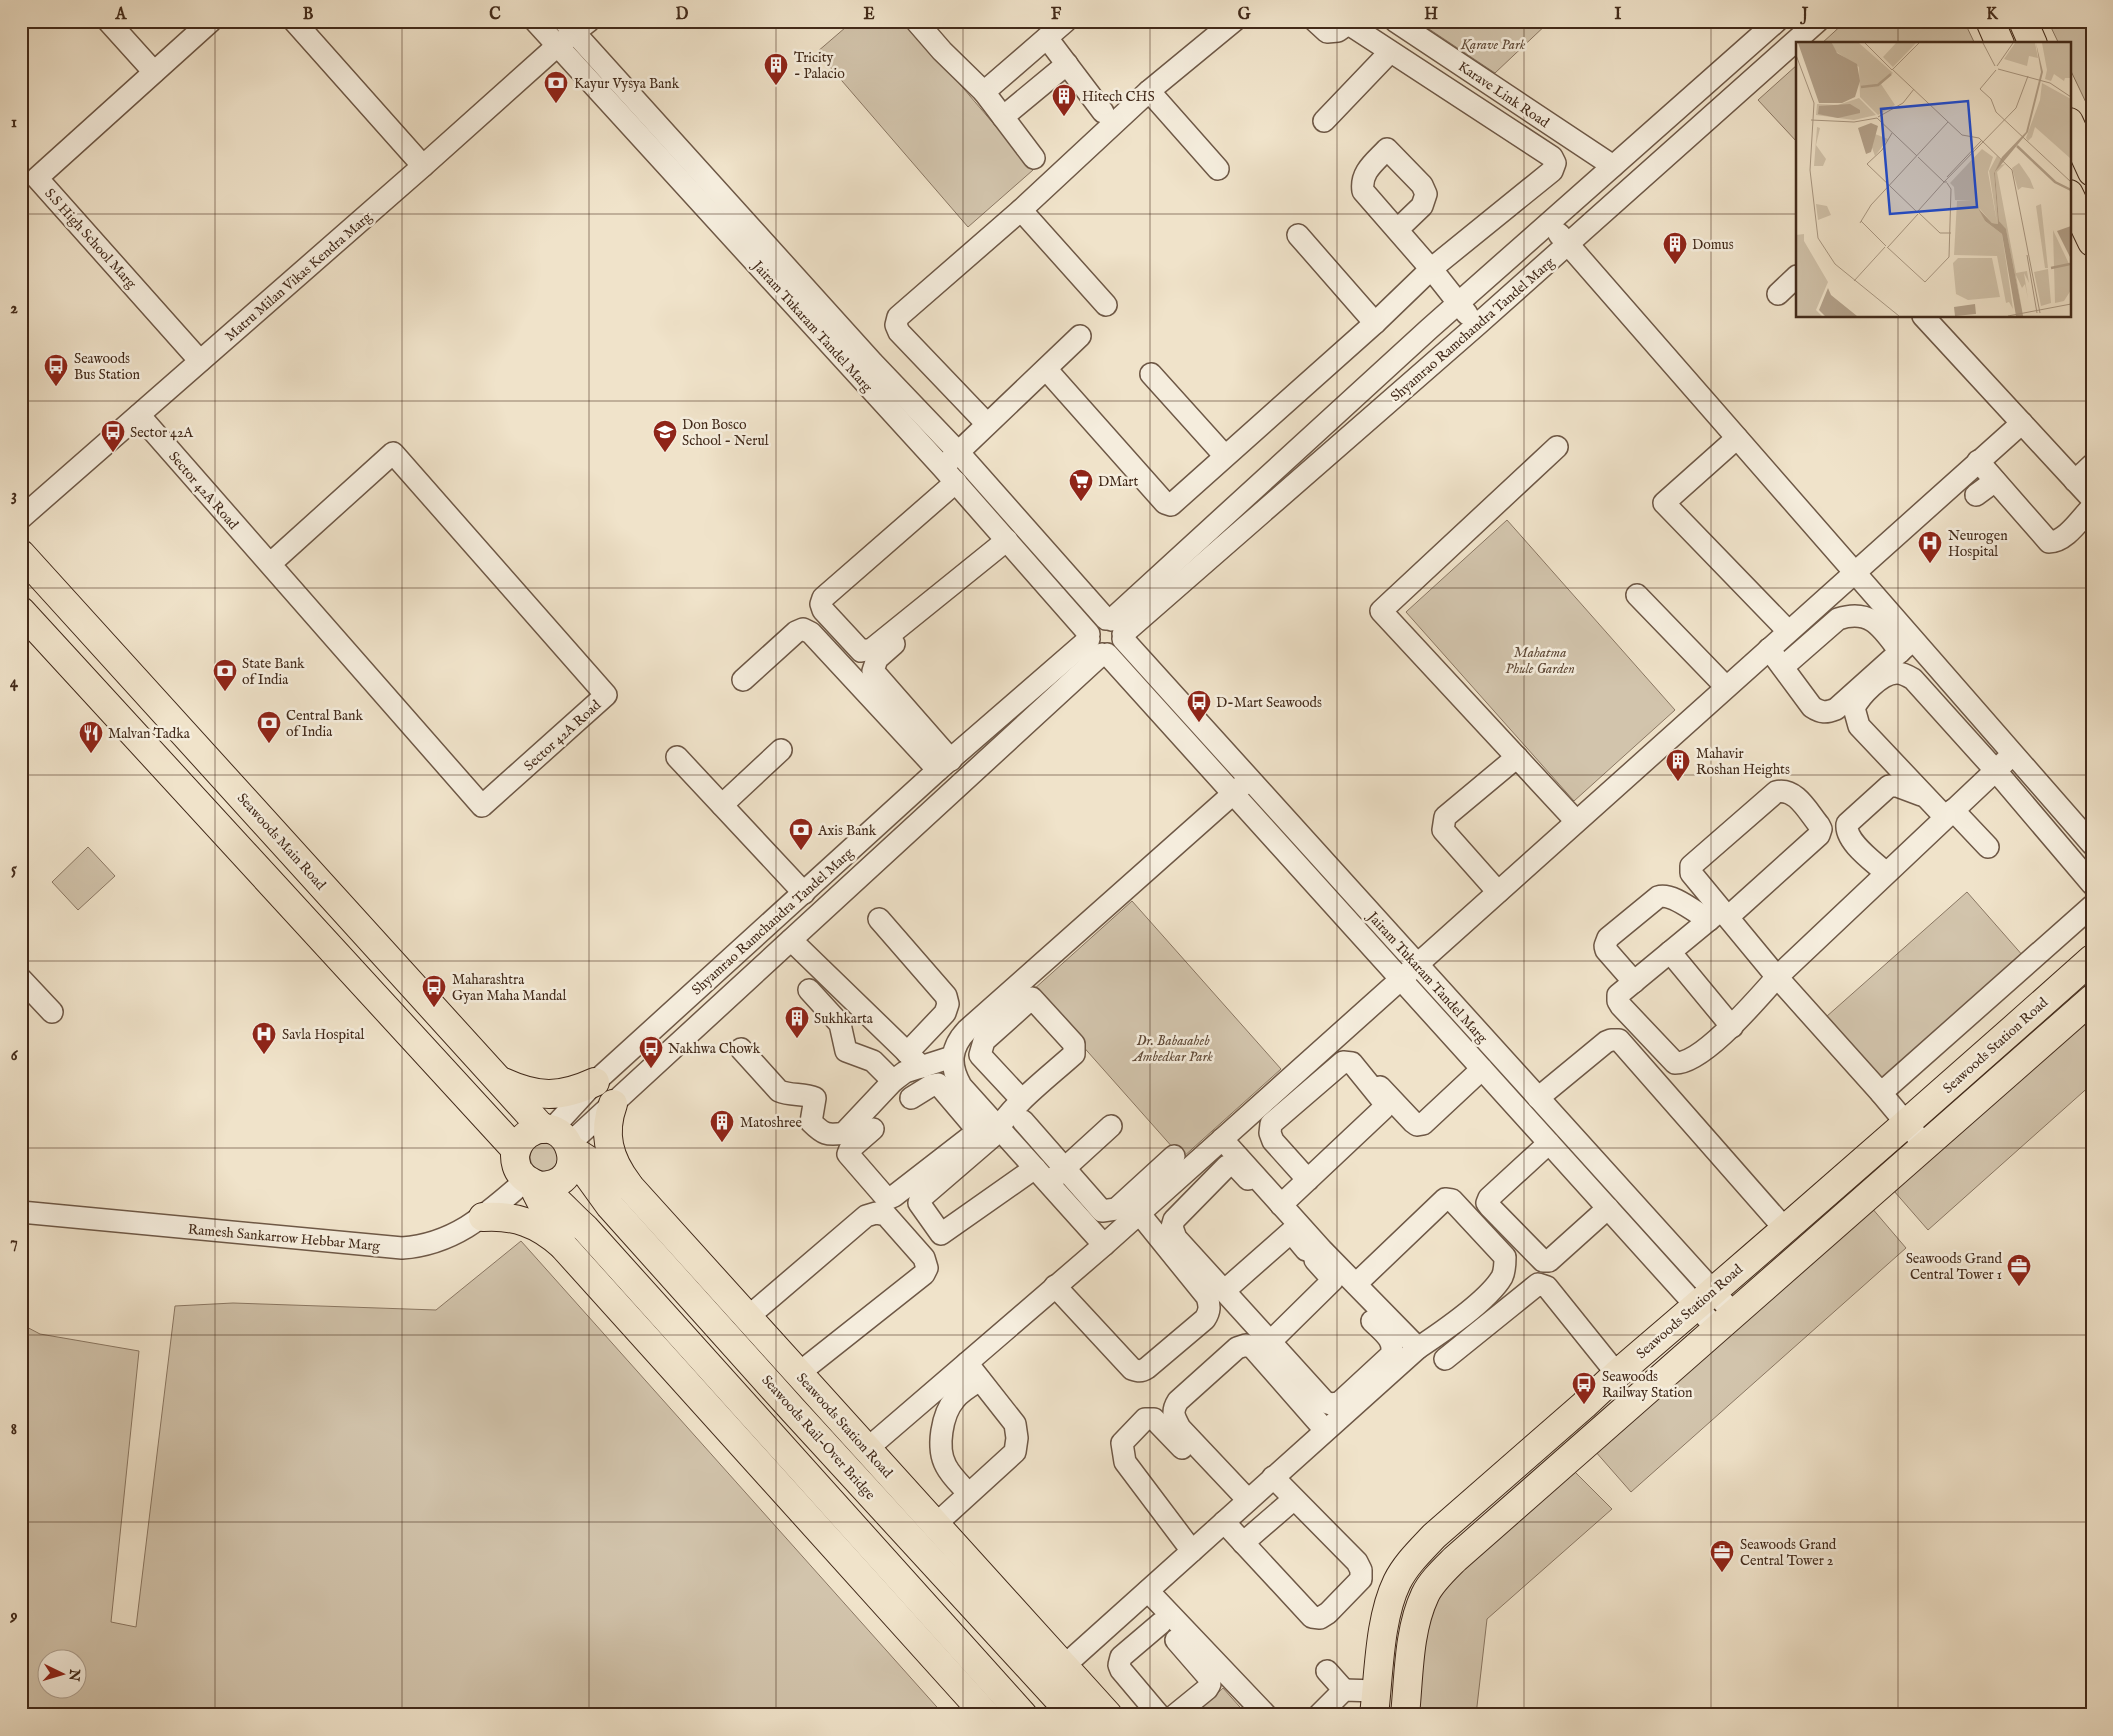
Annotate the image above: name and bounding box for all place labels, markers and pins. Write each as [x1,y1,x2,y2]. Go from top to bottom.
place label: Tricity - Palacio [794,49,845,83]
building icon: Tricity - Palacio [763,52,789,86]
bank icon: Kayur Vysya Bank [543,70,569,104]
place label: Kayur Vysya Bank [574,75,680,93]
building icon: Hitech CHS [1051,83,1077,117]
place label: Hitech CHS [1082,88,1155,106]
building icon: Domus [1662,231,1688,265]
place label: Domus [1692,236,1734,254]
place label: Seawoods Bus Station [74,350,141,384]
bus stop icon: Seawoods Bus Station [43,353,69,387]
place label: Don Bosco School - Nerul [682,416,769,450]
bus stop icon: Sector 42A [100,419,126,453]
school or university icon: Don Bosco School - Nerul [652,419,678,453]
place label: Sector 42A [130,424,194,442]
supermarket icon: DMart [1068,468,1094,502]
place label: DMart [1098,473,1138,491]
place label: Neurogen Hospital [1948,527,2008,561]
hospital icon: Neurogen Hospital [1917,530,1943,564]
place label: State Bank of India [242,655,305,689]
bank icon: State Bank of India [212,658,238,692]
bus stop icon: D-Mart Seawoods [1186,689,1212,723]
place label: D-Mart Seawoods [1216,694,1322,712]
place label: Central Bank of India [286,707,364,741]
bank icon: Central Bank of India [256,710,282,744]
restaurant icon: Malvan Tadka [78,720,104,754]
place label: Malvan Tadka [108,725,191,743]
place label: Mahavir Roshan Heights [1696,745,1790,779]
building icon: Mahavir Roshan Heights [1665,748,1691,782]
bank icon: Axis Bank [788,817,814,851]
place label: Axis Bank [817,822,877,840]
place label: Maharashtra Gyan Maha Mandal [452,971,566,1005]
bus stop icon: Maharashtra Gyan Maha Mandal [421,974,447,1008]
building icon: Sukhkarta [784,1005,810,1039]
place label: Sukhkarta [814,1010,874,1028]
hospital icon: Savla Hospital [251,1021,277,1055]
place label: Savla Hospital [282,1026,365,1044]
bus stop icon: Nakhwa Chowk [638,1035,664,1069]
place label: Nakhwa Chowk [668,1040,761,1058]
building icon: Matoshree [709,1109,735,1143]
place label: Matoshree [740,1114,802,1132]
place label: Seawoods Grand Central Tower 1 [1906,1250,2003,1284]
office icon: Seawoods Grand Central Tower 1 [2006,1253,2032,1287]
place label: Seawoods Railway Station [1602,1368,1693,1402]
bus stop icon: Seawoods Railway Station [1571,1371,1597,1405]
place label: Seawoods Grand Central Tower 2 [1740,1536,1837,1570]
office icon: Seawoods Grand Central Tower 2 [1709,1539,1735,1573]

